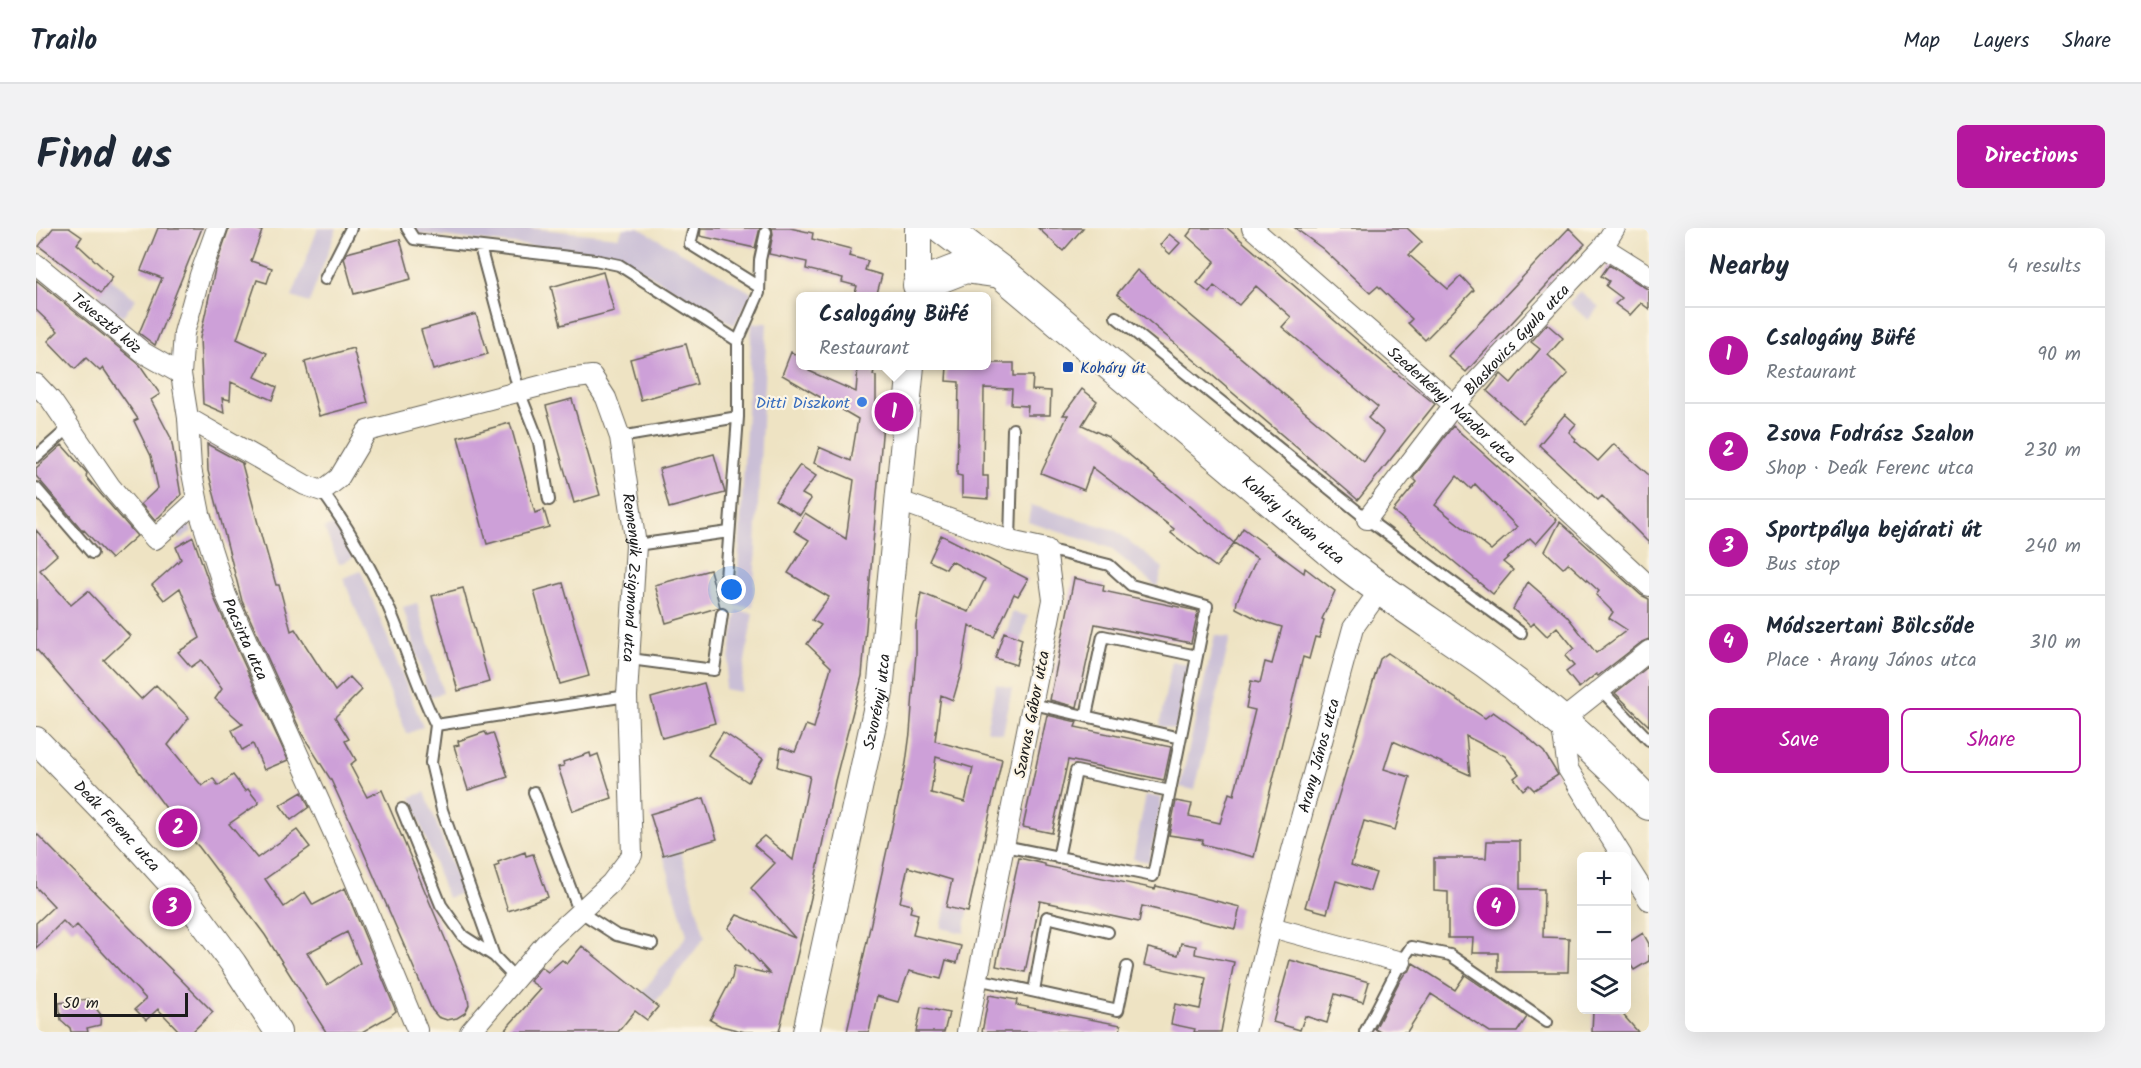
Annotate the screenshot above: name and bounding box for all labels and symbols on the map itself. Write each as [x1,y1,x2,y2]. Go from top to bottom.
street label: Blaskovics Gyula utca [1458,279,1576,402]
street label: Tévesztő köz [65,287,147,360]
street label: Szederkényi Nándor utca [1381,341,1521,471]
place label: Koháry út [1080,356,1147,381]
marker: Koháry út [1061,360,1075,374]
pin: 1 [874,390,914,435]
place label: Ditti Diszkont [756,391,851,416]
marker: Ditti Diszkont [855,395,869,409]
street label: Koháry István utca [1236,470,1350,571]
street label: Remenyik Zsigmond utca [614,491,647,663]
your location [717,575,746,604]
street label: Pacsirta utca [215,594,274,685]
street label: Szarvas Gábor utca [1008,649,1057,780]
street label: Szvorényi utca [857,653,898,752]
street label: Arany János utca [1292,696,1347,816]
street label: Deák Ferenc utca [67,775,166,878]
pin: 2 [158,806,198,850]
pin: 3 [152,884,192,930]
pin: 4 [1476,884,1516,930]
scale bar [54,990,188,1018]

